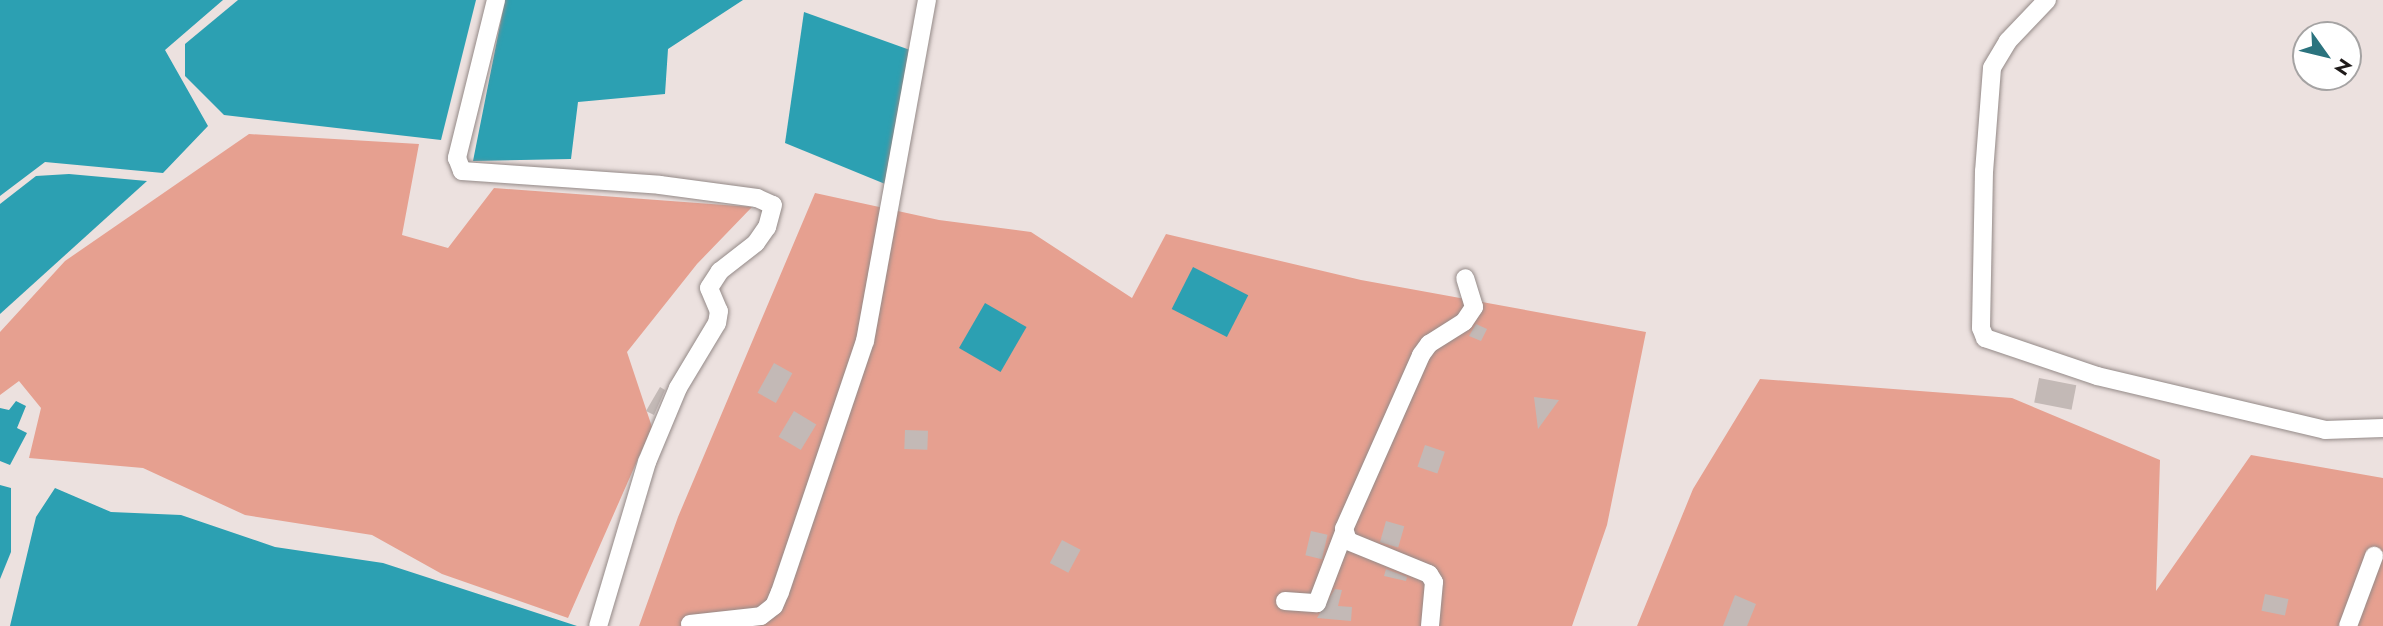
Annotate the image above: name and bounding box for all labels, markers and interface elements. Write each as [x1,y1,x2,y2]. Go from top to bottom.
north arrow [2292,21,2362,91]
text: N [2328,53,2359,81]

